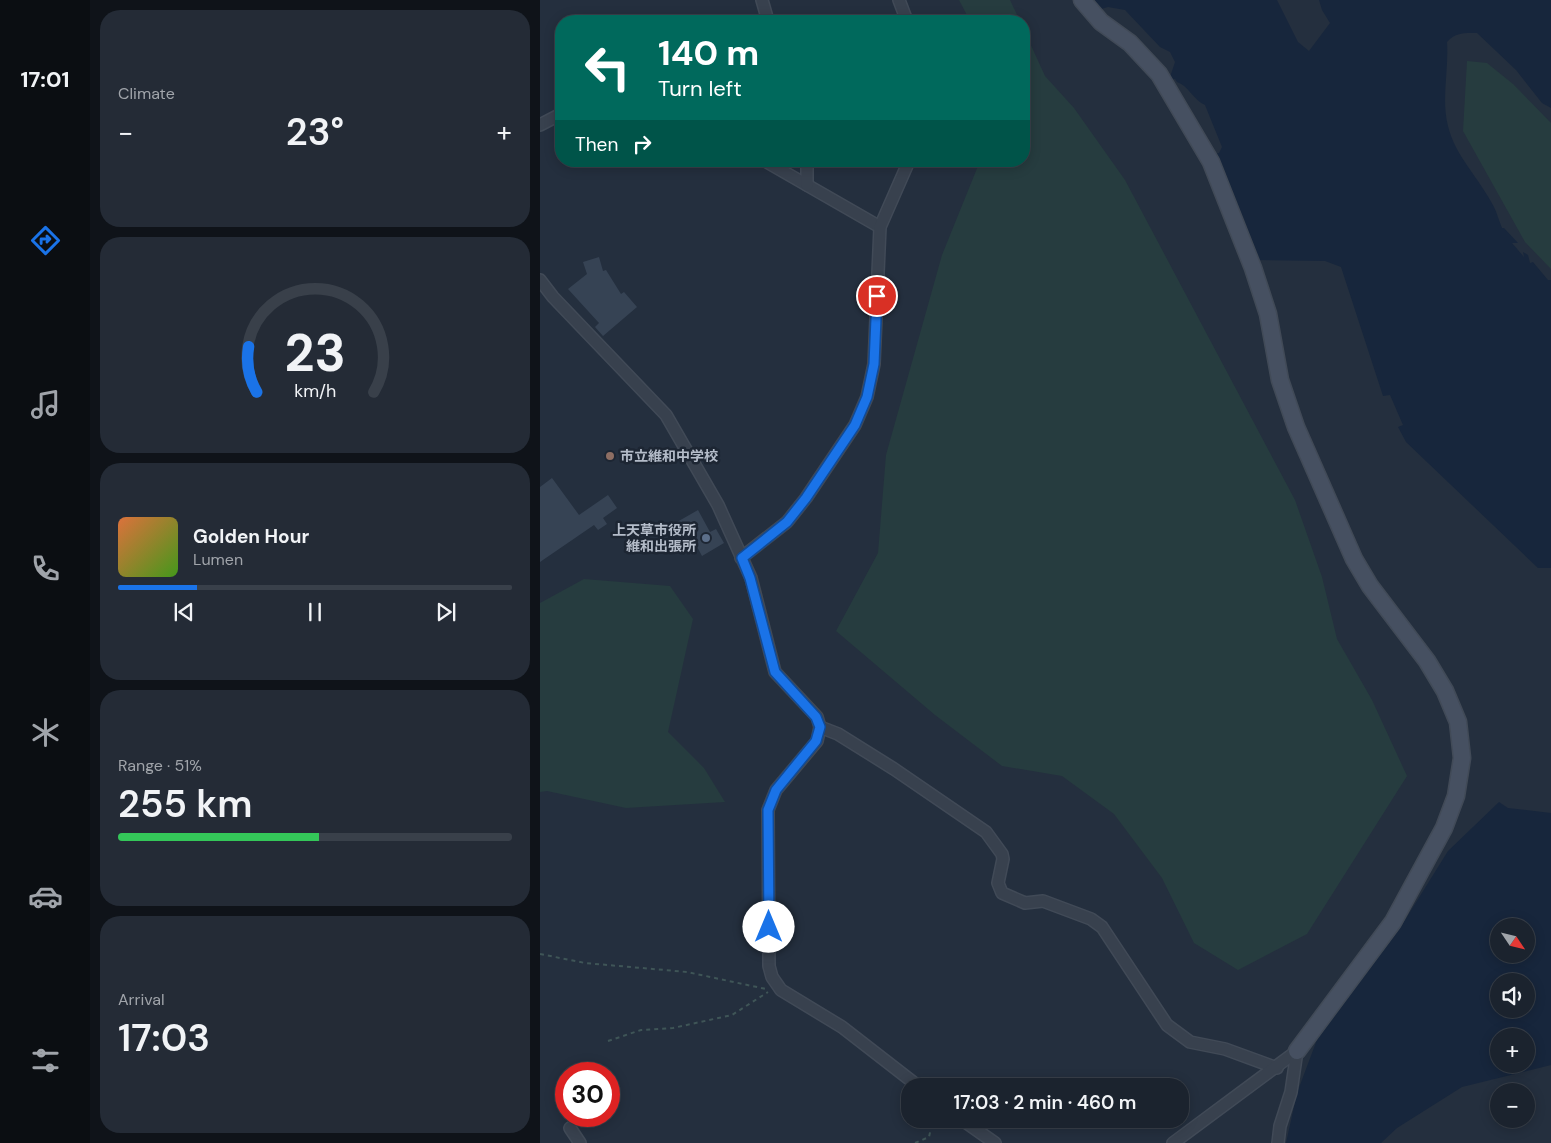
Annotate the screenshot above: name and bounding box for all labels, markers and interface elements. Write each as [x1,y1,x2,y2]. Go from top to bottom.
text: 140 m [658,30,759,76]
icon: left [575,35,640,100]
text: 17:01 [21,65,69,94]
text: Turn left [658,74,742,103]
text: Climate [118,83,175,104]
text: 23° [286,107,344,157]
text: − [118,114,133,151]
text: + [497,114,512,151]
icon: right [628,130,656,158]
text: Then [575,132,618,157]
icon: directions [28,223,63,258]
pin [856,275,898,317]
icon: arrive [863,282,891,310]
text: 23 [284,319,346,387]
text: km/h [294,379,336,403]
icon: music [28,387,63,422]
place label: 市立維和中学校 [620,447,718,465]
marker: 市立維和中学校 [604,450,616,462]
place label: 上天草市役所 維和出張所 [612,521,696,555]
text: Golden Hour [193,524,309,549]
marker: 上天草市役所 維和出張所 [700,532,712,544]
text: Lumen [193,549,243,570]
icon: phone [28,551,63,586]
icon: previous [170,598,198,626]
icon: pause [301,598,329,626]
icon: next [432,598,460,626]
icon: climate [28,715,63,750]
text: Range · 51% [118,755,202,776]
text: 255 km [118,779,252,829]
icon: car [28,879,63,914]
position arrow [742,900,794,952]
north arrow [1490,918,1535,962]
map controls [1490,918,1535,1128]
button: sound [1490,973,1535,1018]
text: Arrival [118,989,165,1010]
text: 17:03 [118,1013,210,1063]
button: + [1490,1028,1535,1073]
icon: filters [28,1043,63,1078]
speed limit sign: 30 [555,1062,620,1127]
button: − [1490,1083,1535,1128]
text: 17:03 · 2 min · 460 m [954,1090,1136,1115]

